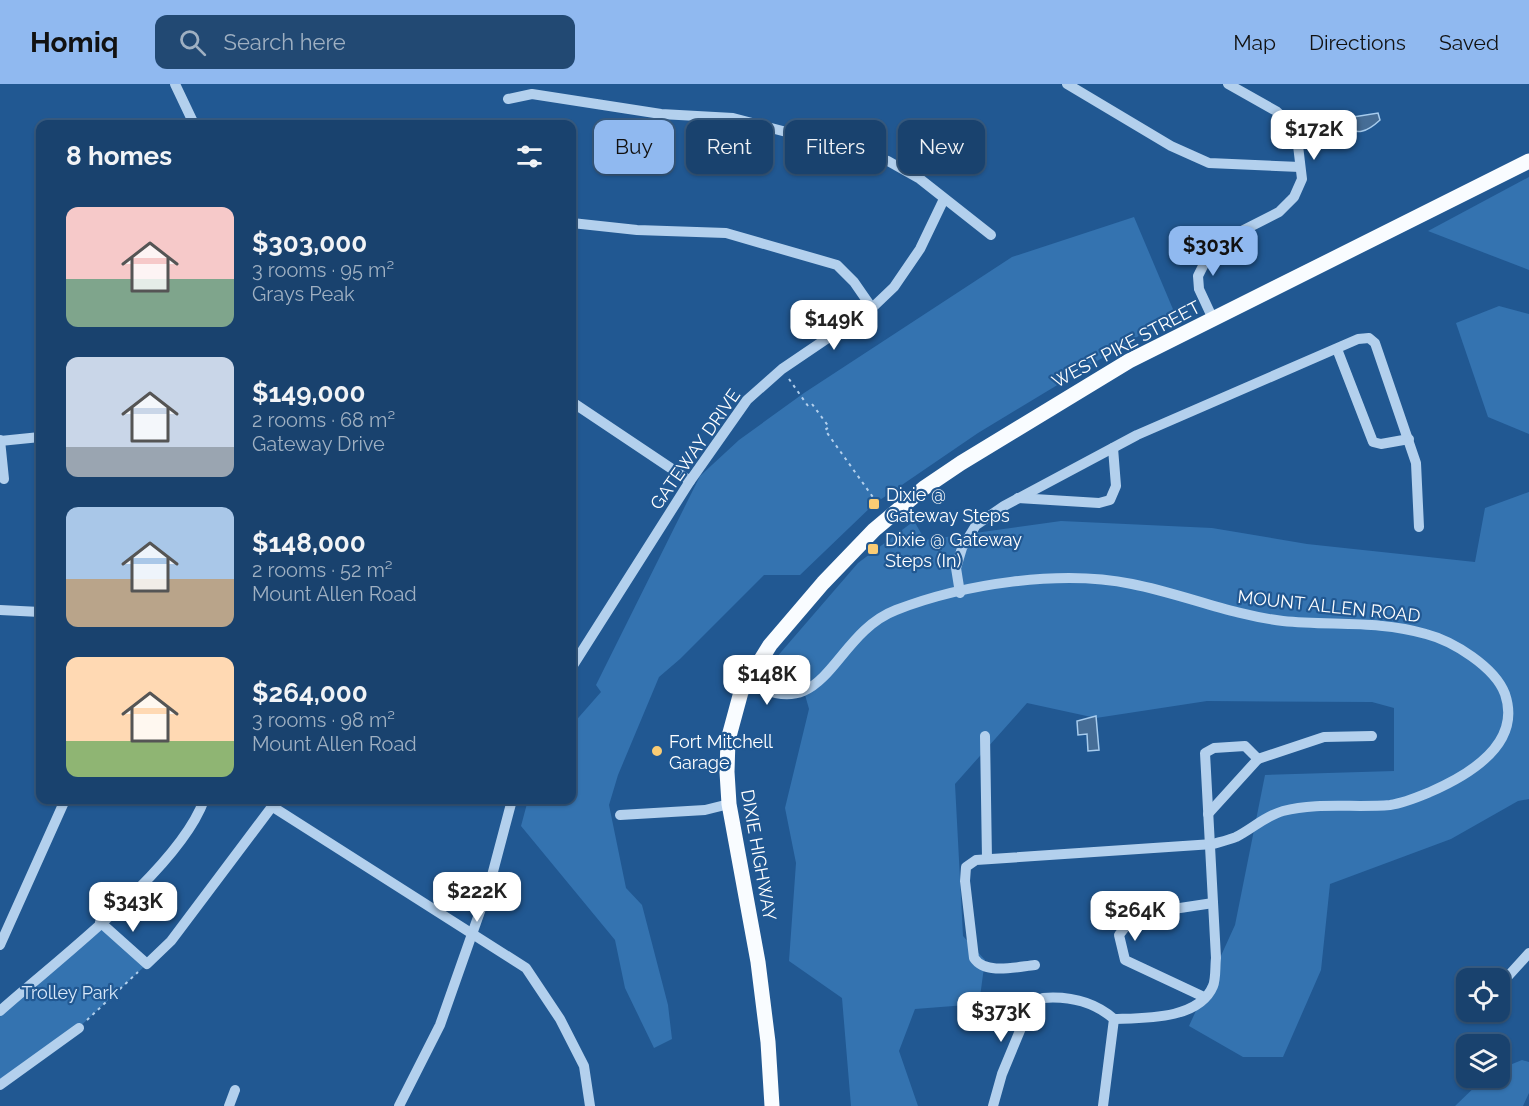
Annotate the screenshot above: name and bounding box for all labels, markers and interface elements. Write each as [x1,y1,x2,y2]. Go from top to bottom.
search box [155,15,575,69]
text: Homiq [30,26,119,59]
icon: search [176,26,209,59]
text: Search here [224,29,346,55]
text: Map [1233,30,1276,55]
text: Directions [1309,30,1406,55]
text: Saved [1439,30,1499,55]
pin: $172K [1272,110,1356,161]
text: $172K [1285,117,1343,141]
chip: Buy [594,120,674,174]
chip: Rent [686,120,773,174]
chip: Filters [785,120,886,174]
chip: New [898,120,985,174]
icon: filters [513,140,546,173]
text: 8 homes [66,141,172,171]
pin: $303K [1171,226,1255,277]
text: $303,000 [252,228,367,258]
icon: home [114,231,186,303]
text: $303K [1183,233,1243,257]
text: 3 rooms · 95 m² [252,258,394,282]
text: Grays Peak [252,282,355,306]
street label: WEST PIKE STREET [1048,296,1204,392]
pin: $149K [792,300,876,351]
text: $149K [804,307,864,331]
text: $149,000 [252,378,365,408]
icon: home [114,381,186,453]
street label: GATEWAY DRIVE [646,385,744,513]
text: 2 rooms · 68 m² [252,408,395,432]
text: Gateway Drive [252,432,385,456]
place label: Dixie @ Gateway Steps [886,484,1010,526]
marker: Dixie @ Gateway Steps [867,497,881,511]
text: $148,000 [252,528,366,558]
place label: Dixie @ Gateway Steps (In) [885,529,1022,571]
icon: home [114,531,186,603]
marker: Dixie @ Gateway Steps (In) [866,542,880,556]
text: 2 rooms · 52 m² [252,558,393,582]
text: Mount Allen Road [252,582,417,606]
street label: MOUNT ALLEN ROAD [1237,586,1422,626]
pin: $148K [725,655,809,706]
text: $148K [737,662,797,686]
text: $264,000 [252,678,368,708]
icon: home [114,681,186,753]
text: 3 rooms · 98 m² [252,708,395,732]
place label: Fort Mitchell Garage [669,731,773,773]
text: Mount Allen Road [252,732,417,756]
marker: Fort Mitchell Garage [650,744,664,758]
street label: DIXIE HIGHWAY [737,788,781,923]
pin: $222K [435,872,519,923]
text: $222K [447,879,507,903]
pin: $343K [91,882,175,933]
text: $343K [103,889,163,913]
pin: $264K [1093,891,1177,942]
text: $264K [1105,898,1165,922]
map controls [1456,968,1510,1088]
button: locate [1456,968,1510,1022]
park label: Trolley Park [22,982,119,1003]
pin: $373K [959,992,1043,1043]
text: $373K [971,999,1031,1023]
button: layers [1456,1034,1510,1088]

